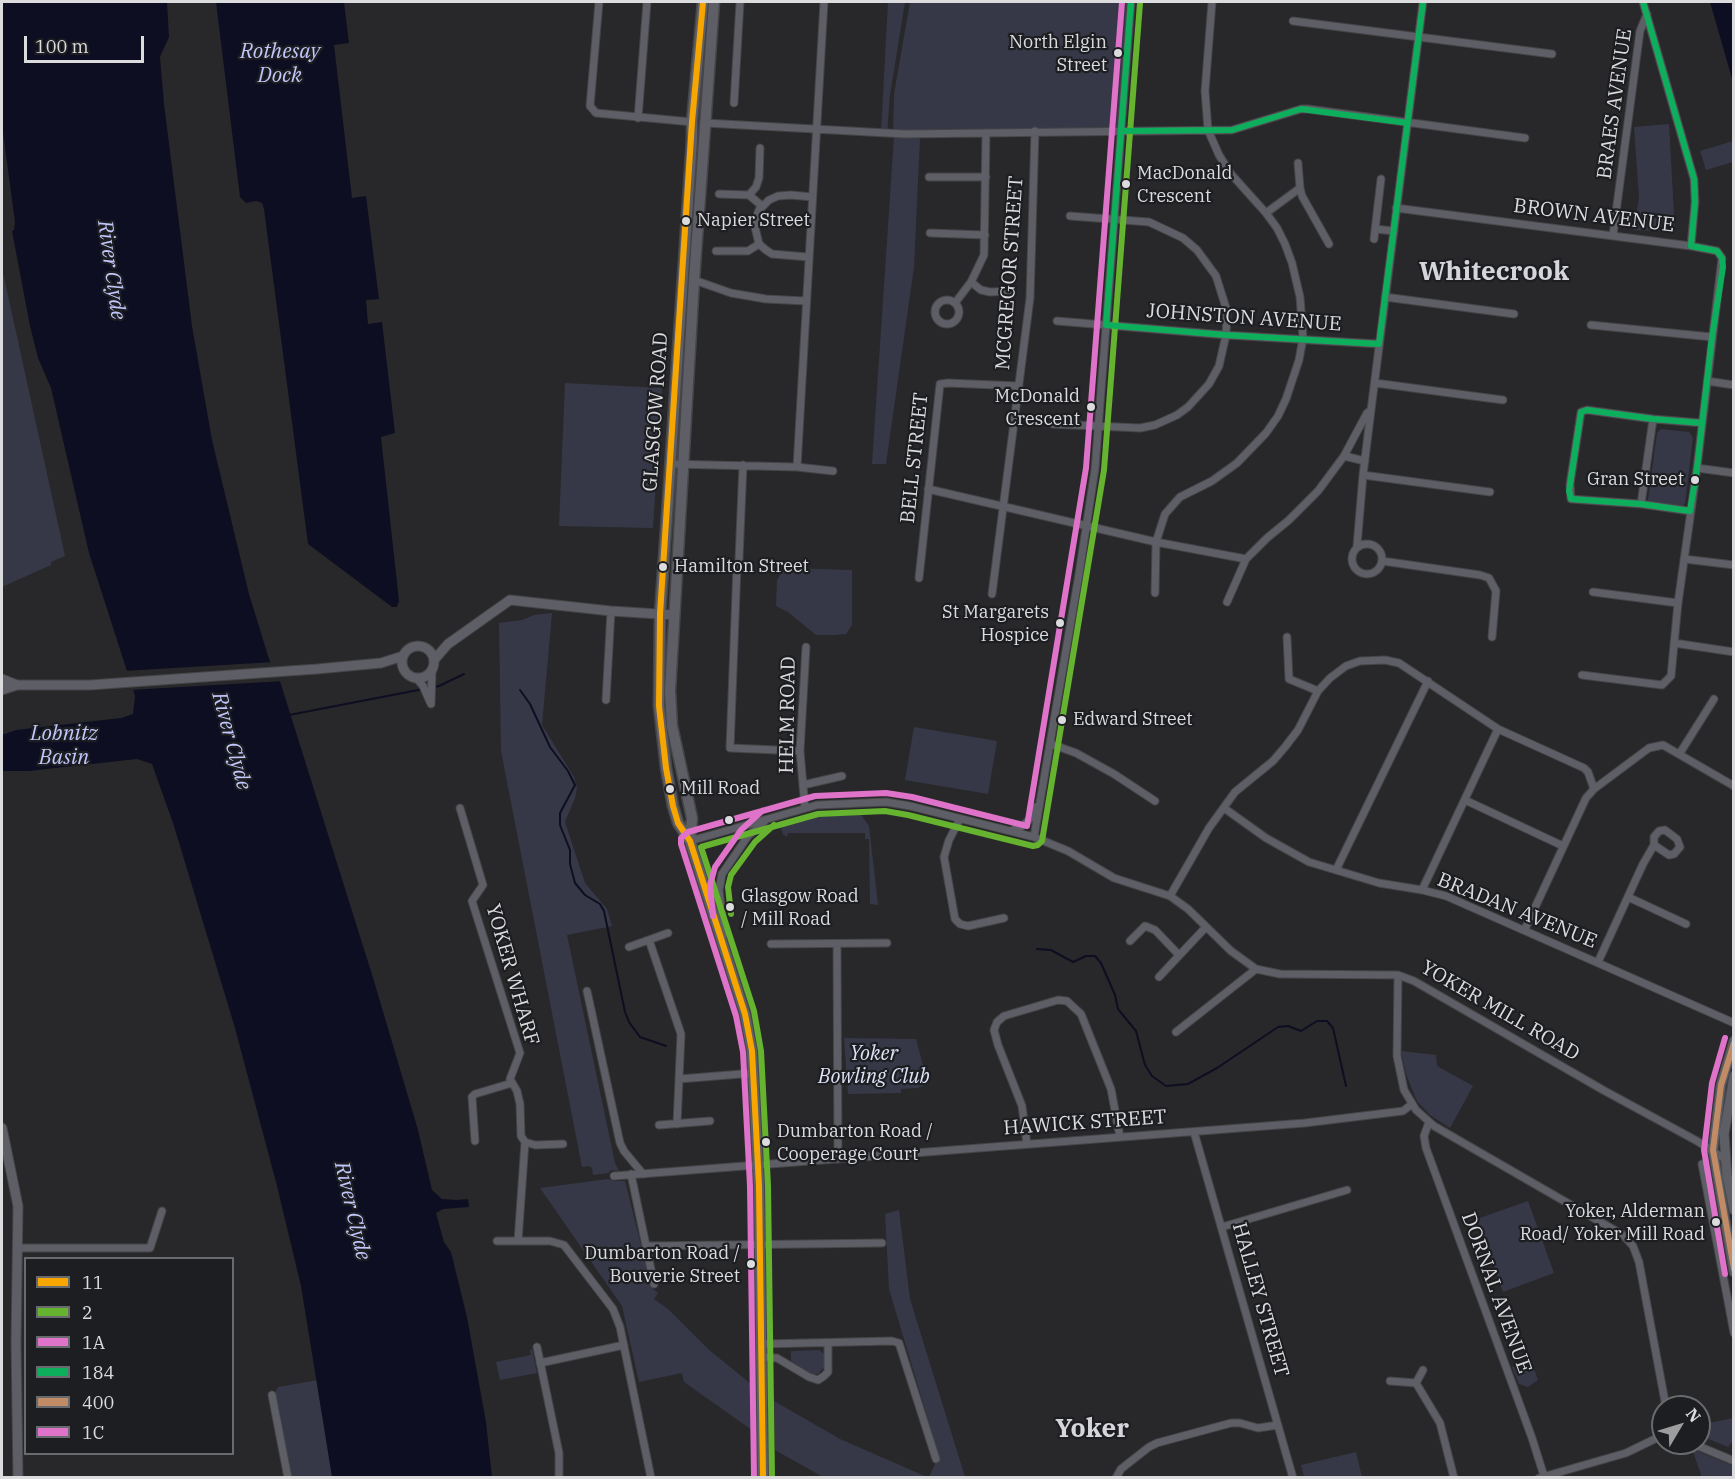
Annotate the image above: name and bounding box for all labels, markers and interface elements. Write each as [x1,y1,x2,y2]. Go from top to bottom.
scale bar [27,24,147,62]
street label: BRAES AVENUE [1593,27,1637,181]
place label: North Elgin Street [1009,32,1107,74]
text: 100 m [35,35,89,58]
water label: Rothesay Dock [240,39,320,89]
marker: North Elgin Street [1112,47,1124,59]
place label: MacDonald Crescent [1137,163,1232,206]
street label: MCGREGOR STREET [991,175,1029,371]
marker: MacDonald Crescent [1120,178,1132,190]
street label: BROWN AVENUE [1512,194,1676,238]
place label: Napier Street [697,210,810,232]
marker: Napier Street [680,215,692,227]
water label: River Clyde [92,219,130,321]
district label: Whitecrook [1419,256,1569,288]
street label: JOHNSTON AVENUE [1146,299,1342,337]
street label: GLASGOW ROAD [638,332,674,492]
place label: McDonald Crescent [994,386,1080,428]
street label: BELL STREET [896,391,934,525]
marker: McDonald Crescent [1085,401,1097,413]
place label: Gran Street [1587,469,1684,491]
marker: Gran Street [1689,474,1701,486]
place label: Hamilton Street [674,556,809,578]
marker: Hamilton Street [657,561,669,573]
place label: St Margarets Hospice [942,602,1049,644]
marker: St Margarets Hospice [1054,617,1066,629]
street label: HELM ROAD [775,656,801,774]
water label: River Clyde [206,689,256,793]
place label: Edward Street [1073,709,1193,731]
marker: Edward Street [1056,714,1068,726]
water label: Lobnitz Basin [30,721,98,771]
place label: Mill Road [681,778,760,800]
marker: Mill Road [664,783,676,795]
unlabelled marker [723,814,735,826]
street label: BRADAN AVENUE [1434,868,1600,954]
place label: Glasgow Road / Mill Road [741,886,859,928]
street label: YOKER WHARF [480,901,544,1049]
marker: Glasgow Road / Mill Road [724,901,736,913]
street label: YOKER MILL ROAD [1416,956,1584,1066]
park label: Yoker Bowling Club [818,1042,930,1089]
street label: HAWICK STREET [1003,1105,1167,1141]
place label: Dumbarton Road / Cooperage Court [777,1121,933,1164]
marker: Dumbarton Road / Cooperage Court [760,1136,772,1148]
water label: River Clyde [328,1159,376,1263]
place label: Yoker, Alderman Road/ Yoker Mill Road [1520,1201,1705,1244]
street label: DORNAL AVENUE [1456,1209,1536,1377]
marker: Yoker, Alderman Road/ Yoker Mill Road [1710,1216,1722,1228]
street label: HALLEY STREET [1226,1220,1294,1380]
place label: Dumbarton Road / Bouverie Street [584,1243,740,1286]
legend [24,1257,234,1455]
marker: Dumbarton Road / Bouverie Street [745,1258,757,1270]
text: 11 [82,1271,104,1294]
text: 2 [82,1301,93,1324]
text: 1A [82,1331,105,1354]
text: 184 [82,1361,114,1384]
text: 400 [82,1391,114,1414]
north arrow [1651,1395,1711,1455]
text: N [1682,1404,1705,1426]
district label: Yoker [1055,1413,1129,1445]
text: 1C [82,1421,104,1444]

